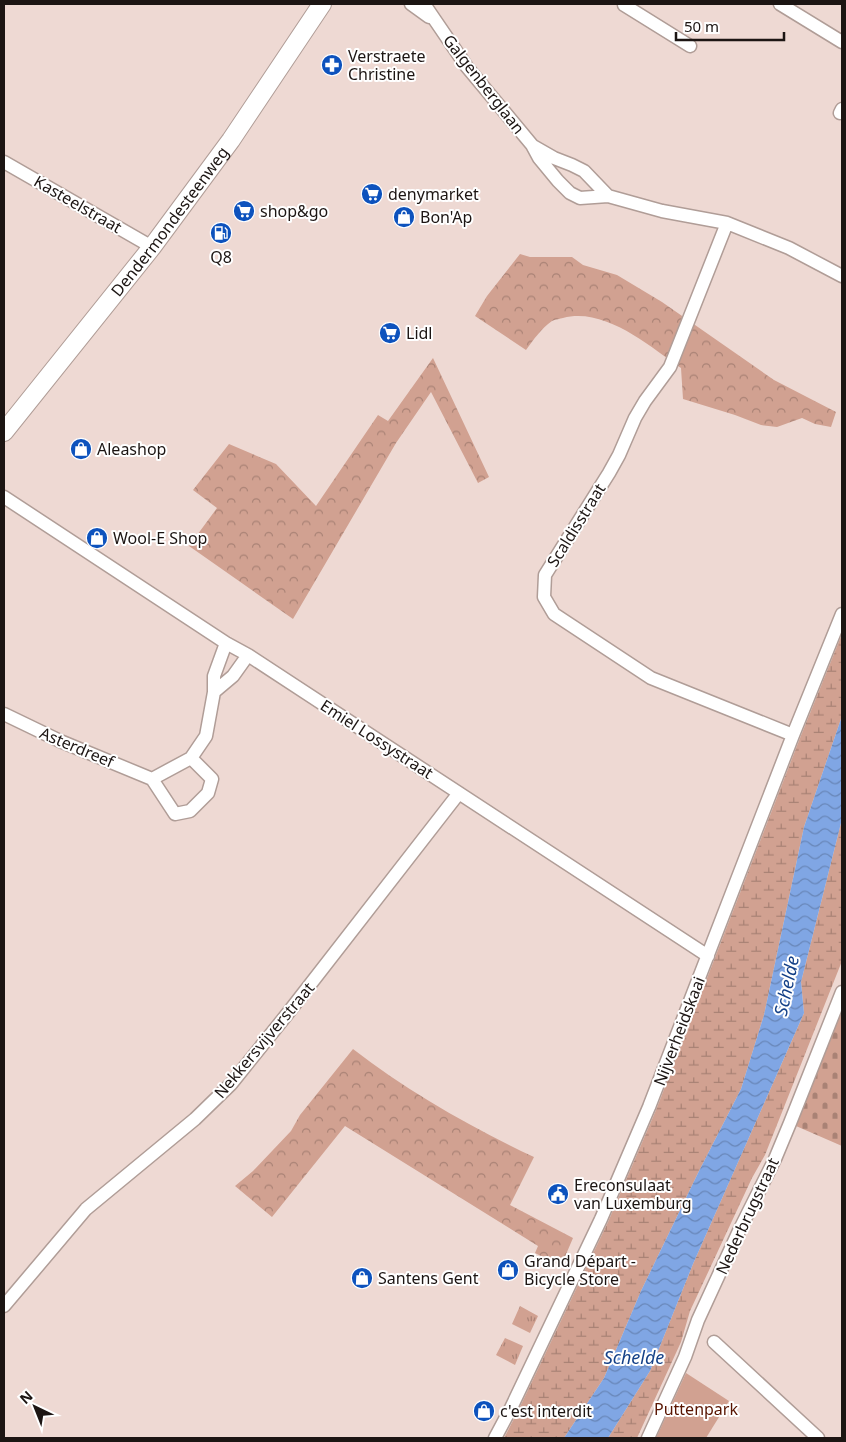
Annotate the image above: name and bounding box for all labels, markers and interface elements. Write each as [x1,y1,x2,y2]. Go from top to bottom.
scale bar [676,10,784,42]
text: 50 m [684,16,719,36]
street label: Galgenberglaan [438,30,530,138]
place label: Verstraete Christine [348,45,425,85]
pharmacy icon: Verstraete Christine [320,53,344,77]
street label: Dendermondesteenweg [106,142,233,301]
street label: Kasteelstraat [30,170,126,238]
supermarket icon: denymarket [360,182,384,206]
place label: denymarket [388,183,479,205]
supermarket icon: shop&go [232,199,256,223]
place label: shop&go [260,200,328,222]
shop icon: Bon'Ap [392,205,416,229]
place label: Bon'Ap [420,206,472,228]
fuel station icon: Q8 [209,221,233,245]
place label: Q8 [210,246,232,268]
supermarket icon: Lidl [378,321,402,345]
place label: Lidl [406,322,432,344]
shop icon: Aleashop [69,437,93,461]
place label: Aleashop [97,438,166,460]
street label: Scaldisstraat [542,479,611,571]
shop icon: Wool-E Shop [85,526,109,550]
place label: Wool-E Shop [113,527,207,549]
street label: Emiel Lossystraat [316,694,438,784]
street label: Asterdreef [37,722,119,773]
water label: Schelde [768,954,804,1018]
street label: Nijverheidskaai [648,973,710,1089]
street label: Nekkersvijverstraat [209,977,319,1103]
street label: Nederbrugstraat [710,1154,784,1278]
place label: Ereconsulaat van Luxemburg [574,1174,692,1214]
public building icon: Ereconsulaat van Luxemburg [546,1182,570,1206]
place label: Grand Départ - Bicycle Store [524,1250,636,1290]
shop icon: Grand Départ - Bicycle Store [496,1258,520,1282]
shop icon: Santens Gent [350,1266,374,1290]
place label: Santens Gent [378,1267,479,1289]
water label: Schelde [604,1345,664,1369]
north arrow [10,1382,60,1432]
text: N [15,1386,36,1408]
park label: Puttenpark [654,1398,738,1420]
shop icon: c'est interdit [472,1399,496,1423]
place label: c'est interdit [500,1400,592,1422]

